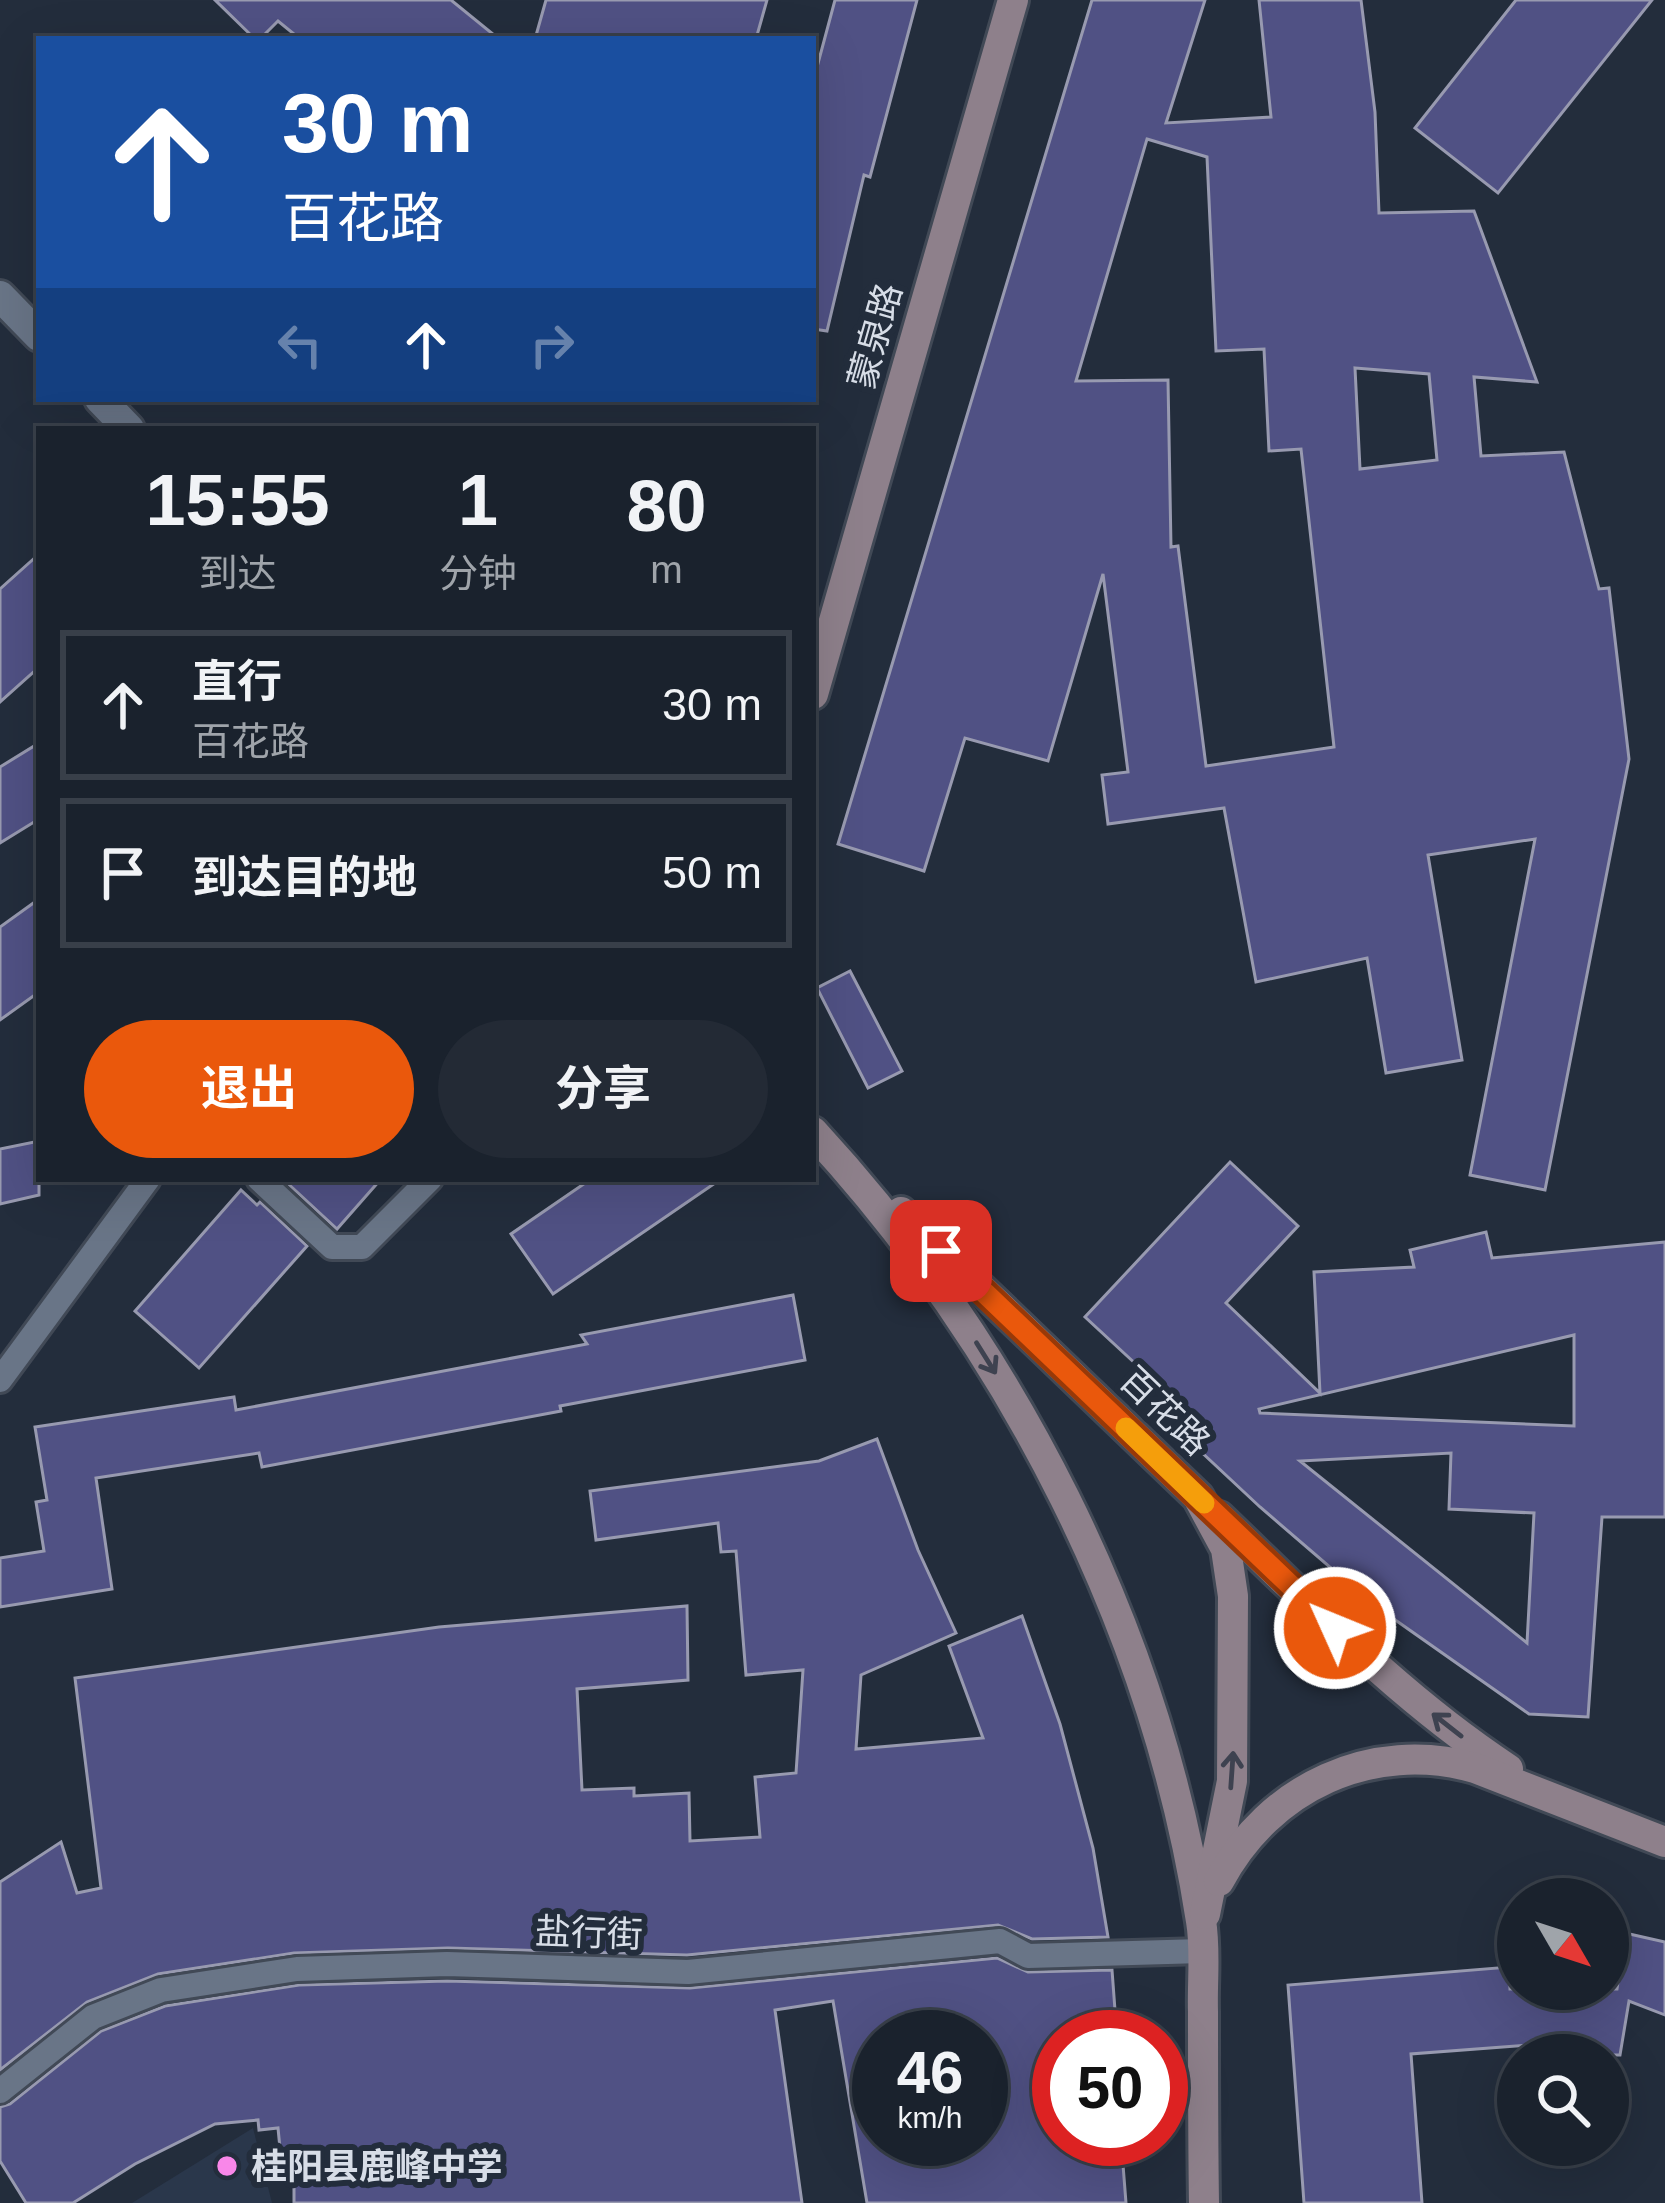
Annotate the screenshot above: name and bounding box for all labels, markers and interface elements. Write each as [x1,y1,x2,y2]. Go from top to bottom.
text: 30 m [282,76,473,170]
icon: ahead [84,84,240,240]
text: 百花路 [282,188,444,248]
street label: 蒙泉路 [840,278,910,394]
icon: left [267,312,333,378]
icon: ahead [393,312,459,378]
icon: right [519,312,585,378]
text: 15:55 [145,460,330,540]
text: 1 [458,460,498,540]
text: 80 [626,466,707,546]
text: m [650,548,683,591]
text: 到达 [198,552,277,595]
text: 分钟 [439,552,517,595]
text: 直行 [192,656,282,707]
icon: ahead [90,672,156,738]
text: 30 m [662,679,762,730]
text: 百花路 [192,720,309,763]
icon: arrive [90,840,156,906]
text: 50 m [662,847,762,898]
text: 到达目的地 [192,852,417,903]
button: 退出 [84,1020,414,1158]
button: 分享 [438,1020,768,1158]
pin [890,1200,992,1302]
icon: arrive [908,1218,974,1284]
one-way arrow [973,1340,998,1374]
street label: 百花路 [1112,1359,1218,1463]
position arrow [1272,1565,1398,1691]
one-way arrow [1431,1713,1463,1739]
one-way arrow [1221,1751,1244,1790]
north arrow [1497,1878,1629,2010]
map controls [1497,1878,1629,2166]
street label: 盐行街 [534,1911,644,1955]
speed limit sign: 50 [1032,2010,1188,2166]
button: search [1497,2034,1629,2166]
text: 46 [897,2039,963,2106]
text: km/h [897,2101,963,2134]
place label: 桂阳县鹿峰中学 [251,2146,503,2187]
marker: 桂阳县鹿峰中学 [214,2153,240,2179]

